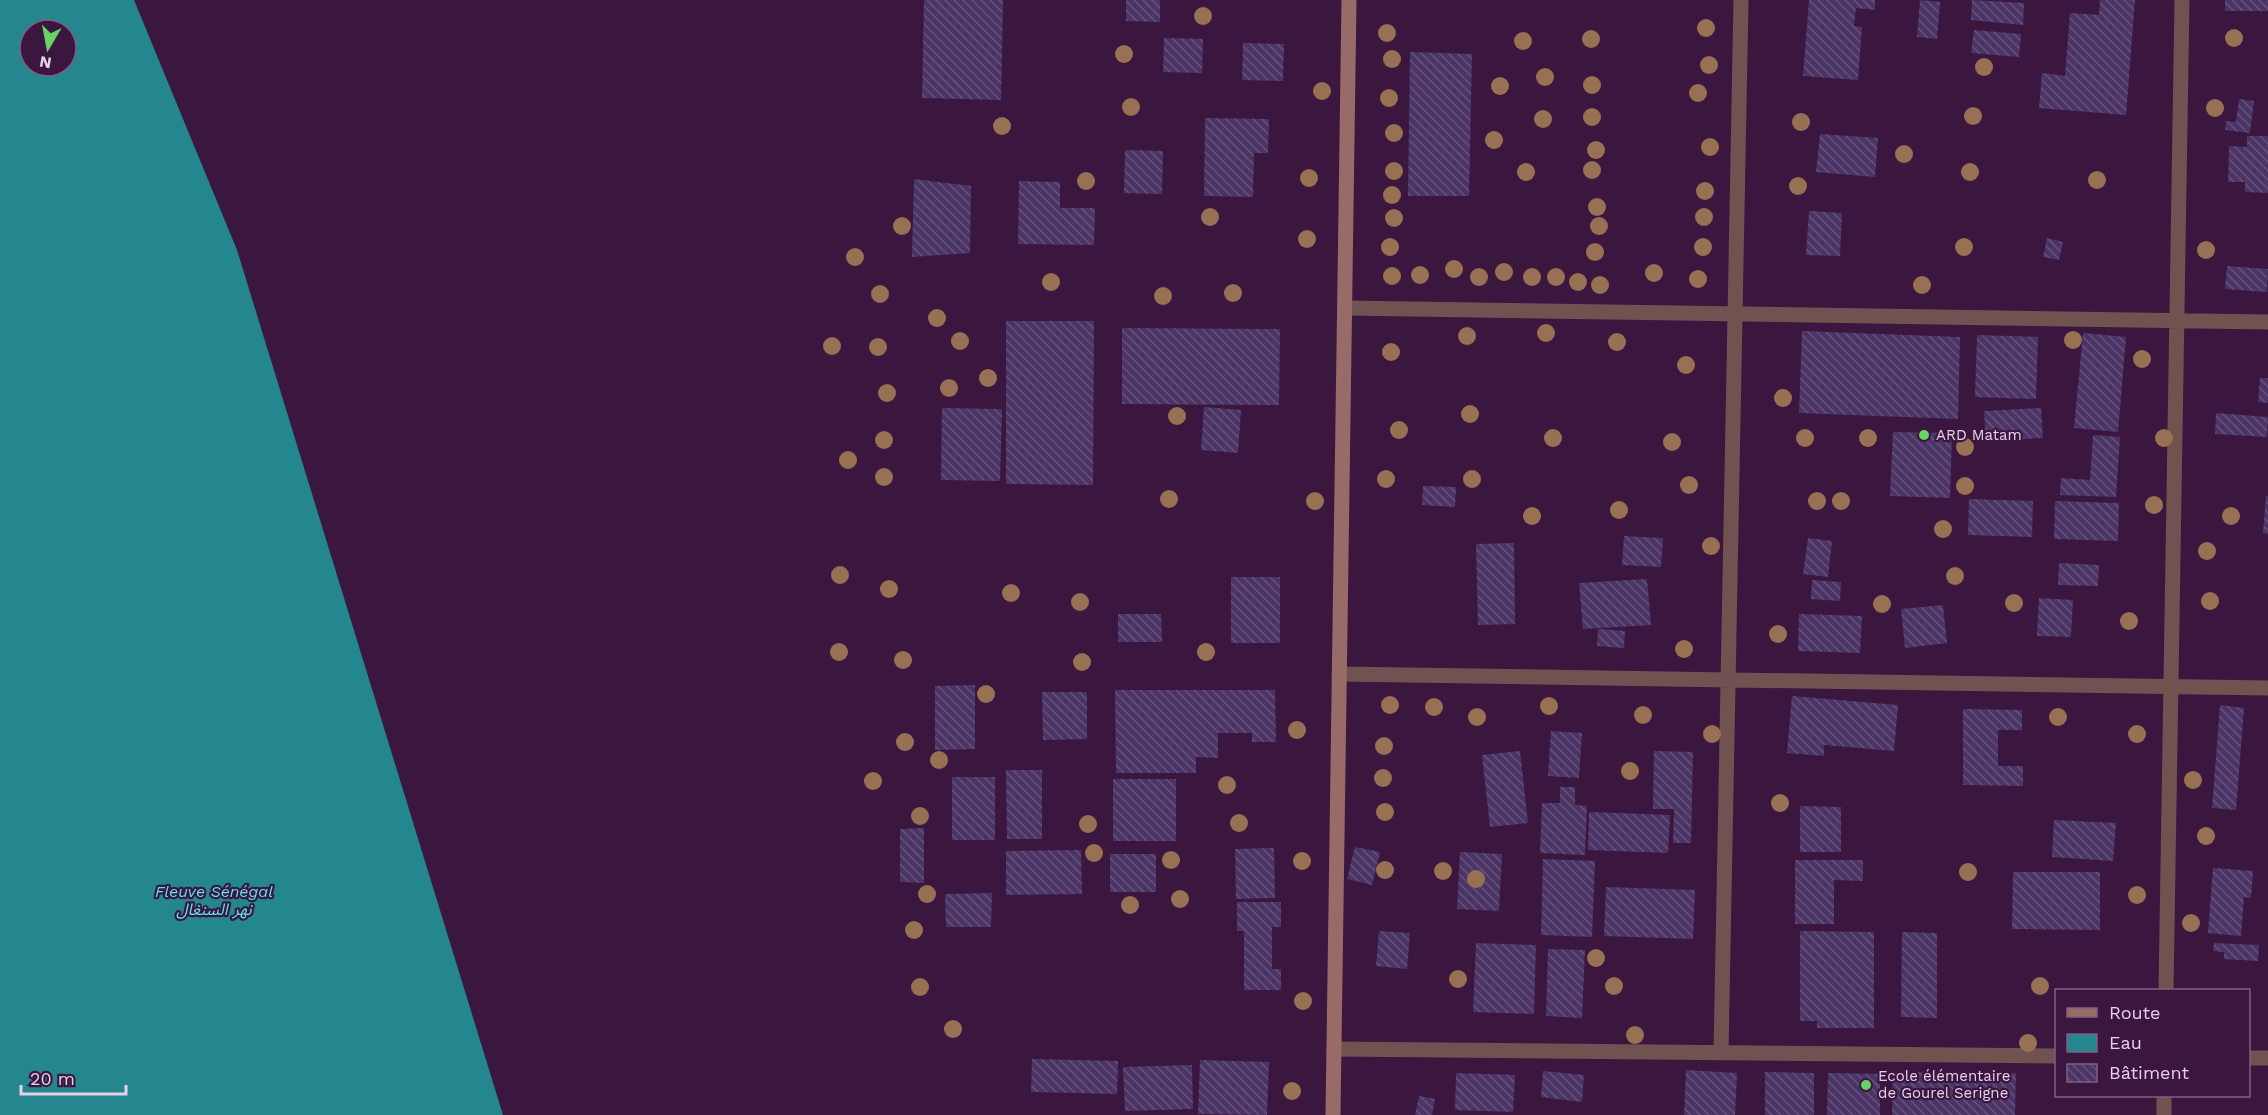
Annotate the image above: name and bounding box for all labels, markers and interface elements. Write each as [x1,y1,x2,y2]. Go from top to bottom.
north arrow [18,18,78,78]
text: N [38,52,53,73]
place label: ARD Matam [1936,426,2022,444]
marker: ARD Matam [1917,428,1931,442]
water label: Fleuve Sénégal نهر السنغال [155,882,273,919]
legend [2055,989,2250,1097]
text: Route [2109,1002,2161,1023]
text: Eau [2109,1032,2142,1053]
scale bar [21,1058,126,1096]
text: Bâtiment [2109,1062,2189,1083]
place label: Ecole élémentaire de Gourel Serigne [1878,1067,2010,1102]
text: 20 m [30,1068,75,1089]
marker: Ecole élémentaire de Gourel Serigne [1859,1078,1873,1092]

